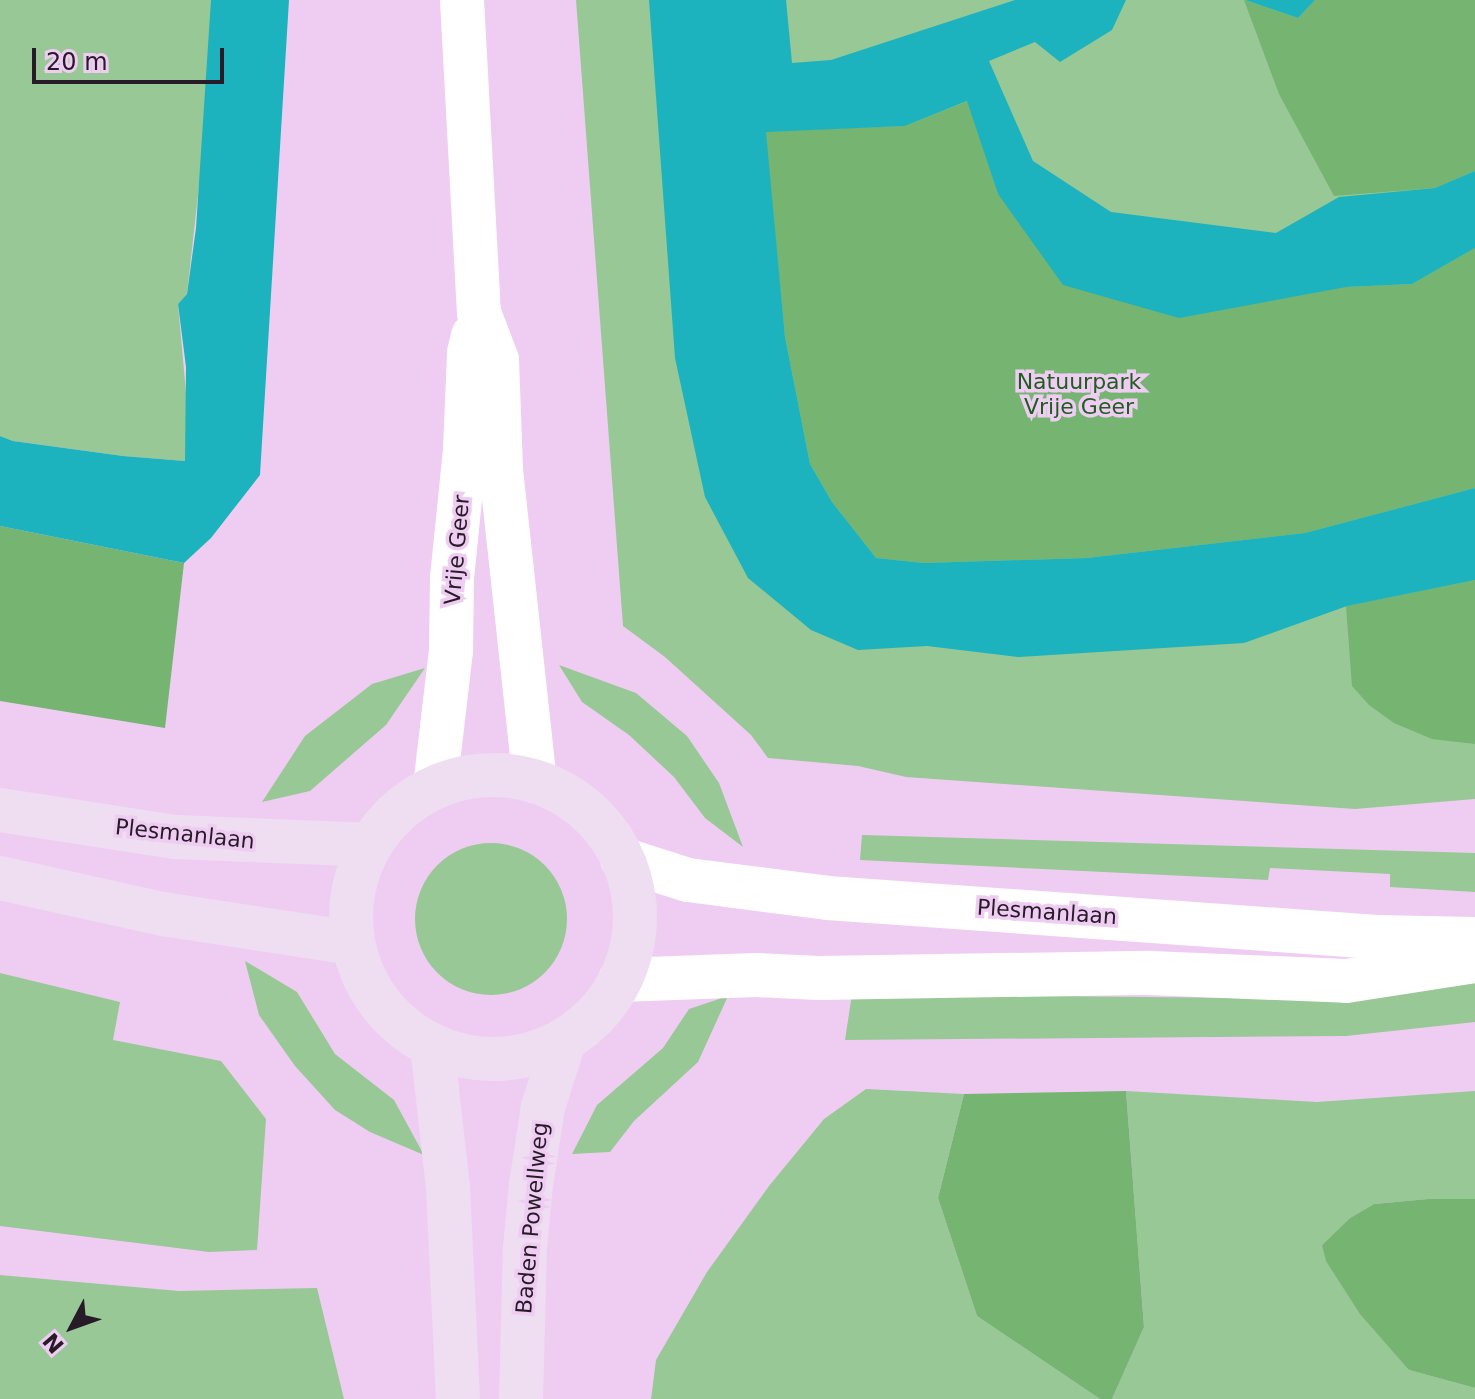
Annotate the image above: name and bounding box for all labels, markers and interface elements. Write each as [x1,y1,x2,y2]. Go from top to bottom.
scale bar [36,32,228,82]
text: 20 m [46,48,108,76]
park label: Natuurpark Vrije Geer [1017,368,1141,420]
street label: Vrije Geer [439,494,475,606]
street label: Plesmanlaan [114,814,256,854]
street label: Plesmanlaan [976,894,1118,930]
street label: Baden Powellweg [510,1121,554,1315]
north arrow [32,1287,112,1367]
text: N [38,1328,69,1358]

